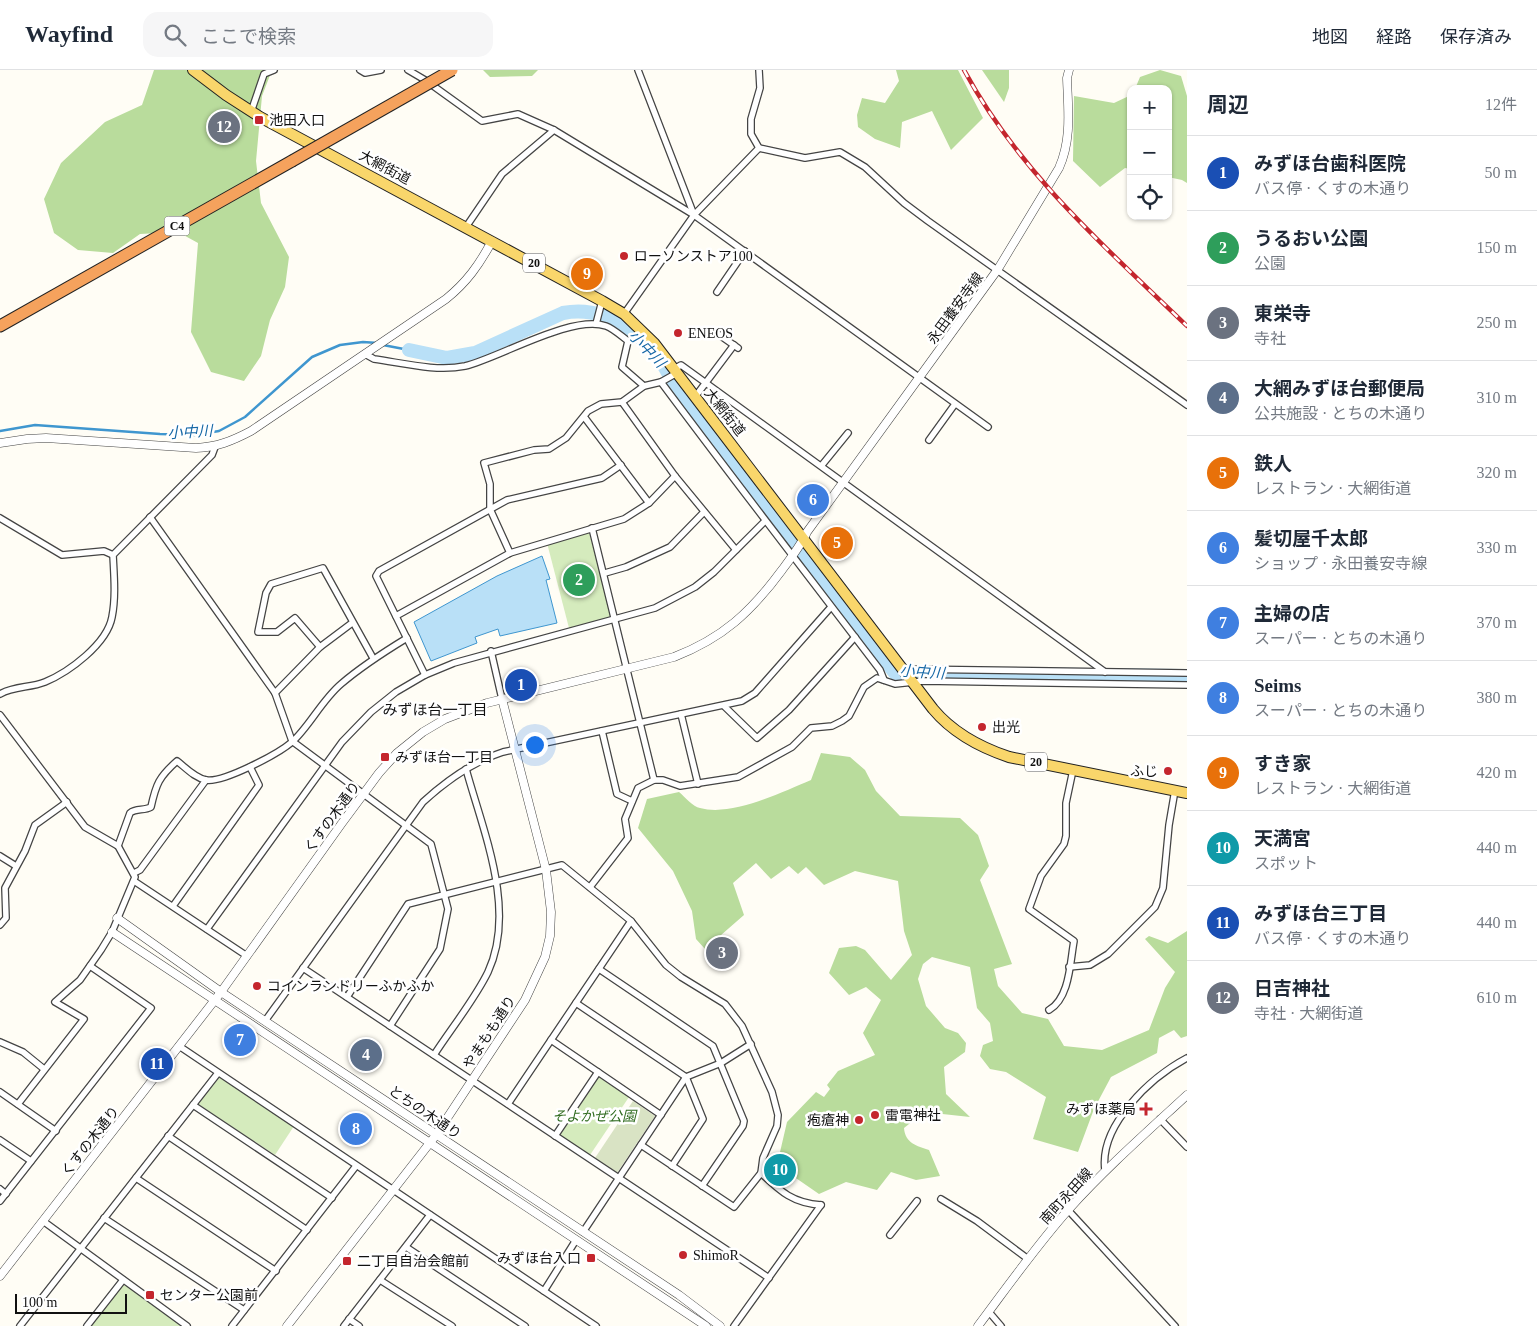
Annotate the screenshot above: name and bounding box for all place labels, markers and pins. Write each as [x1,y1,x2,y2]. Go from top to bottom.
pin: 12 [208,108,240,146]
place label: 池田入口 [269,113,325,128]
marker: 池田入口 [253,114,265,126]
place label: ローソンストア100 [634,249,753,264]
marker: ローソンストア100 [618,250,630,262]
pin: 9 [571,255,603,293]
place label: ENEOS [688,326,733,341]
marker: ENEOS [672,327,684,339]
pin: 6 [797,481,829,519]
pin: 5 [821,524,853,562]
pin: 2 [563,561,595,599]
pin: 1 [505,666,537,704]
place label: 出光 [992,720,1020,735]
marker: 出光 [976,721,988,733]
place label: みずほ台一丁目 [395,749,493,765]
marker: みずほ台一丁目 [379,751,391,763]
place label: ふじ [1130,764,1158,779]
marker: ふじ [1162,765,1174,777]
pin: 3 [706,934,738,972]
place label: コインランドリーふかふか [267,979,434,994]
marker: コインランドリーふかふか [251,980,263,992]
pin: 7 [224,1021,256,1059]
pin: 4 [350,1036,382,1074]
pin: 11 [141,1045,173,1083]
place label: みずほ薬局 [1066,1102,1136,1117]
marker: みずほ薬局 [1140,1103,1152,1115]
place label: 雷電神社 [885,1108,941,1123]
marker: 雷電神社 [869,1109,881,1121]
pin: 8 [340,1110,372,1148]
place label: 疱瘡神 [807,1113,849,1128]
marker: 疱瘡神 [853,1114,865,1126]
pin: 10 [764,1151,796,1189]
place label: ShimoR [693,1248,740,1263]
marker: ShimoR [677,1249,689,1261]
place label: みずほ台入口 [497,1250,581,1266]
marker: みずほ台入口 [585,1252,597,1264]
place label: 二丁目自治会館前 [357,1253,469,1269]
marker: 二丁目自治会館前 [341,1255,353,1267]
place label: センター公園前 [160,1287,258,1303]
marker: センター公園前 [144,1289,156,1301]

